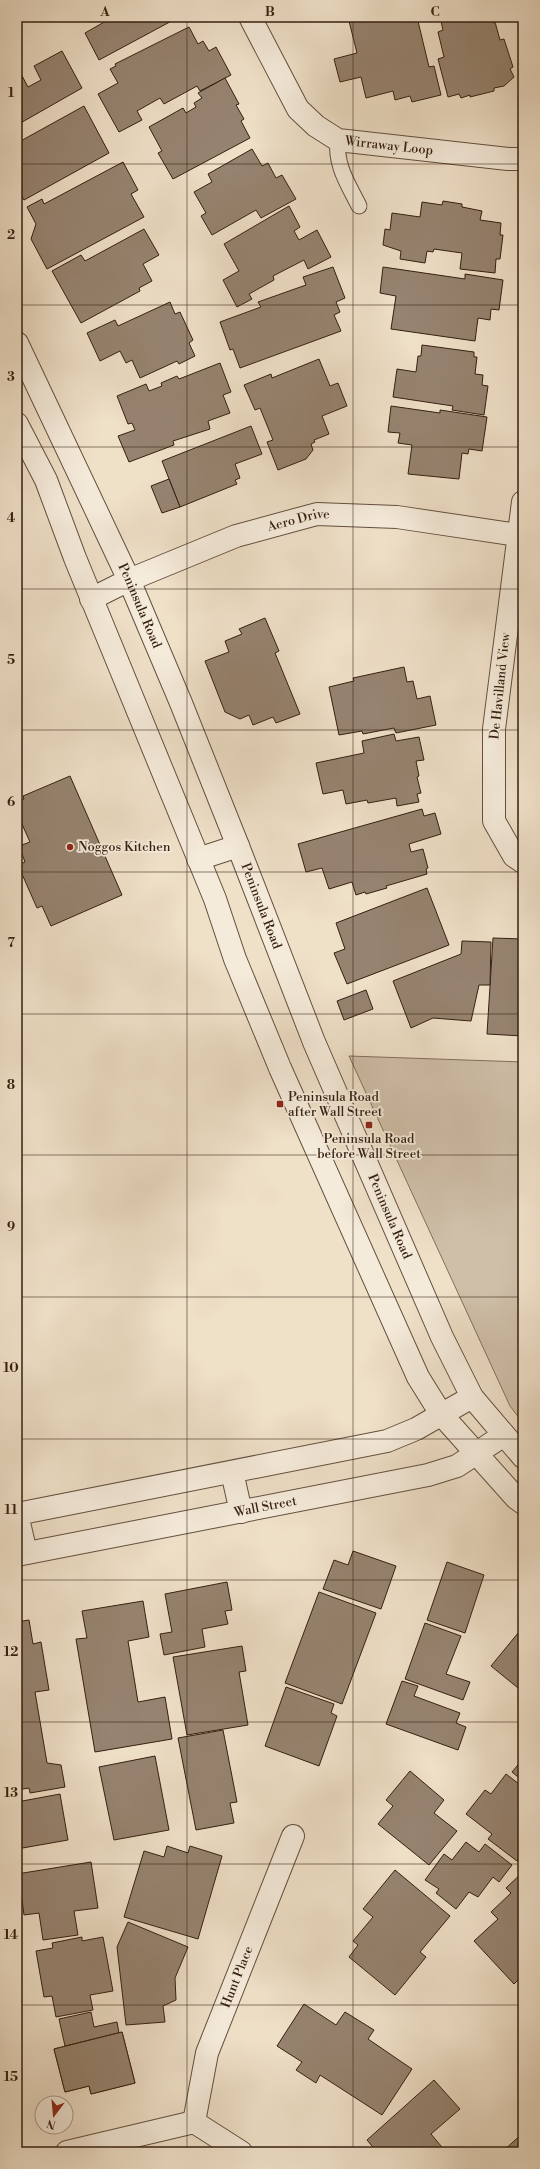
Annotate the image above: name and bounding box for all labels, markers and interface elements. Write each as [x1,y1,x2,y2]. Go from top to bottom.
text: A [99,4,110,20]
text: B [265,4,275,20]
text: C [430,4,440,20]
text: 1 [8,85,15,101]
street label: Wirraway Loop [343,133,434,159]
text: 2 [7,227,15,243]
text: 3 [7,369,15,385]
street label: Aero Drive [265,506,331,535]
text: 4 [7,510,16,526]
street label: Peninsula Road [114,561,165,651]
street label: De Havilland View [486,631,514,740]
text: 5 [7,652,15,668]
text: 6 [7,794,15,810]
place label: Noggos Kitchen [78,839,171,855]
marker: Noggos Kitchen [65,842,75,852]
street label: Peninsula Road [237,861,285,952]
text: 7 [7,935,15,951]
text: 8 [7,1077,15,1093]
place label: Peninsula Road after Wall Street [288,1089,383,1120]
marker: Peninsula Road after Wall Street [275,1099,285,1109]
marker: Peninsula Road before Wall Street [364,1120,374,1130]
place label: Peninsula Road before Wall Street [317,1131,421,1162]
street label: Peninsula Road [364,1172,415,1262]
text: 9 [7,1219,15,1235]
text: 10 [3,1360,19,1376]
street label: Wall Street [232,1493,298,1521]
text: 11 [5,1502,18,1518]
text: 12 [4,1644,18,1660]
text: 13 [4,1785,18,1801]
text: 14 [4,1927,18,1943]
street label: Hunt Place [218,1943,257,2010]
text: 15 [4,2069,18,2085]
north arrow [34,2095,74,2135]
text: N [45,2116,58,2132]

